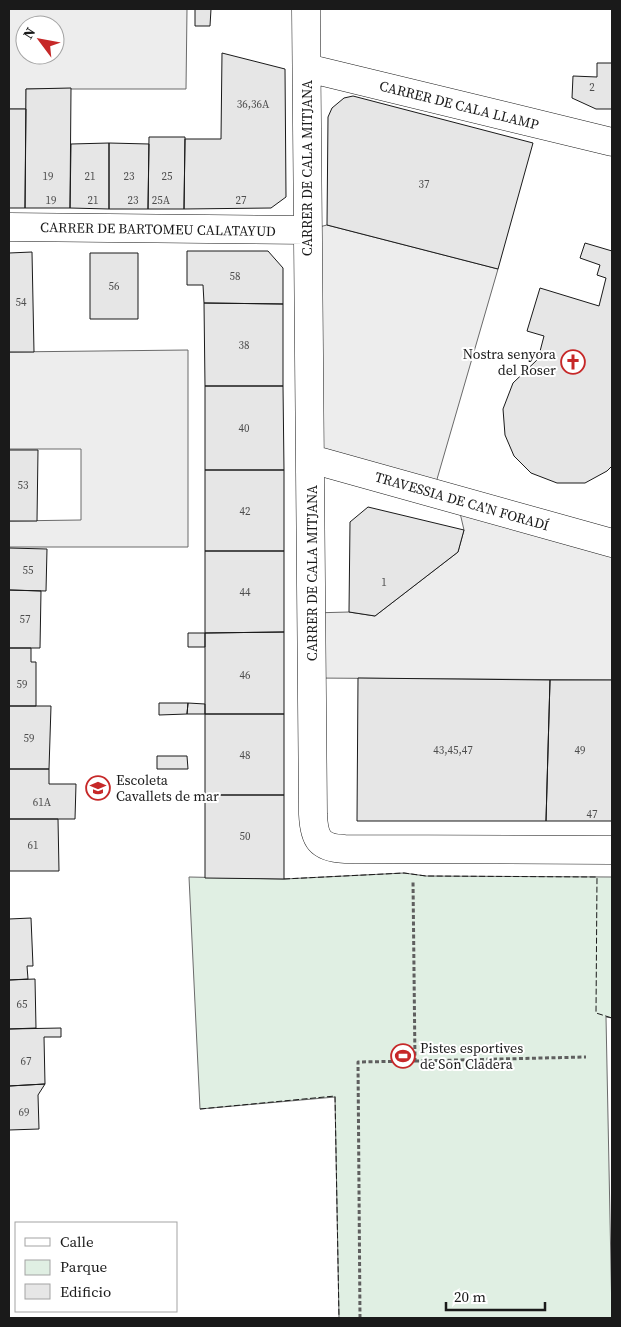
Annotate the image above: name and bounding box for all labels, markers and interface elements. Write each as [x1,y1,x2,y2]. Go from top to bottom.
north arrow [15,15,65,65]
text: N [18,23,40,43]
street label: CARRER DE CALA LLAMP [377,76,541,134]
street label: CARRER DE CALA MITJANA [297,79,317,256]
house number: 2 [589,80,595,95]
house number: 36,36A [237,97,270,112]
house number: 19 [43,169,54,184]
house number: 21 [85,169,96,184]
house number: 23 [124,169,135,184]
house number: 25 [162,169,173,184]
house number: 37 [419,177,430,192]
house number: 19 [46,193,57,208]
house number: 21 [88,193,99,208]
house number: 23 [128,193,139,208]
house number: 25A [152,193,171,208]
house number: 27 [236,193,247,208]
street label: CARRER DE BARTOMEU CALATAYUD [40,217,276,241]
house number: 58 [230,269,241,284]
house number: 56 [109,279,120,294]
house number: 54 [16,295,27,310]
house number: 38 [239,338,250,353]
place label: Nostra senyora del Roser [463,344,557,380]
church icon: Nostra senyora del Roser [560,349,586,375]
house number: 40 [239,421,250,436]
street label: TRAVESSIA DE CA'N FORADÍ [373,467,551,535]
house number: 53 [18,478,29,493]
street label: CARRER DE CALA MITJANA [302,484,322,661]
house number: 42 [240,504,251,519]
house number: 55 [23,563,34,578]
house number: 1 [381,575,387,590]
house number: 44 [240,585,251,600]
house number: 57 [20,612,31,627]
house number: 46 [240,668,251,683]
house number: 59 [17,677,28,692]
house number: 59 [24,731,35,746]
house number: 43,45,47 [433,743,473,758]
house number: 49 [575,743,586,758]
house number: 48 [240,748,251,763]
place label: Escoleta Cavallets de mar [116,770,219,806]
school or university icon: Escoleta Cavallets de mar [85,775,111,801]
house number: 61A [33,795,52,810]
house number: 47 [587,807,598,822]
house number: 50 [240,829,251,844]
house number: 61 [28,838,39,853]
house number: 65 [17,997,28,1012]
place label: Pistes esportives de Son Cladera [420,1038,523,1074]
sports icon: Pistes esportives de Son Cladera [390,1043,416,1069]
house number: 67 [21,1054,32,1069]
house number: 69 [19,1105,30,1120]
legend [15,1222,178,1312]
text: Calle [60,1231,94,1252]
text: Parque [60,1256,108,1277]
scale bar [446,1280,545,1312]
text: Edificio [60,1281,111,1302]
text: 20 m [454,1286,486,1307]

